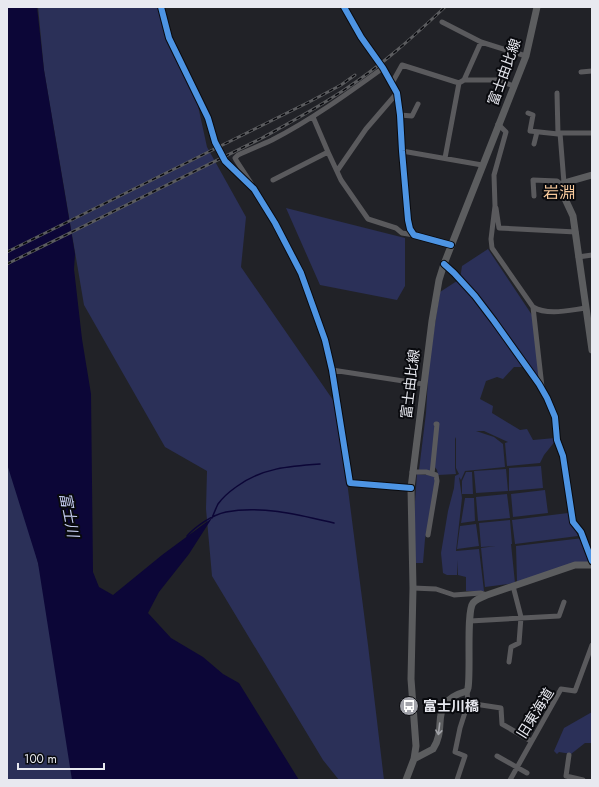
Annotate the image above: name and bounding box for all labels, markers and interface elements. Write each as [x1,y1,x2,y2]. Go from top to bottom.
street label: 富士由比線 [483,36,525,108]
district label: 岩淵 [543,181,575,204]
street label: 富士由比線 [396,348,424,420]
water label: 富士川 [54,491,84,541]
street label: 旧東海道 [512,684,558,742]
bus stop icon: 富士川橋 [398,695,420,717]
place label: 富士川橋 [423,696,479,716]
one-way arrow [435,722,443,735]
scale bar [18,745,104,771]
text: 100 m [24,750,57,768]

